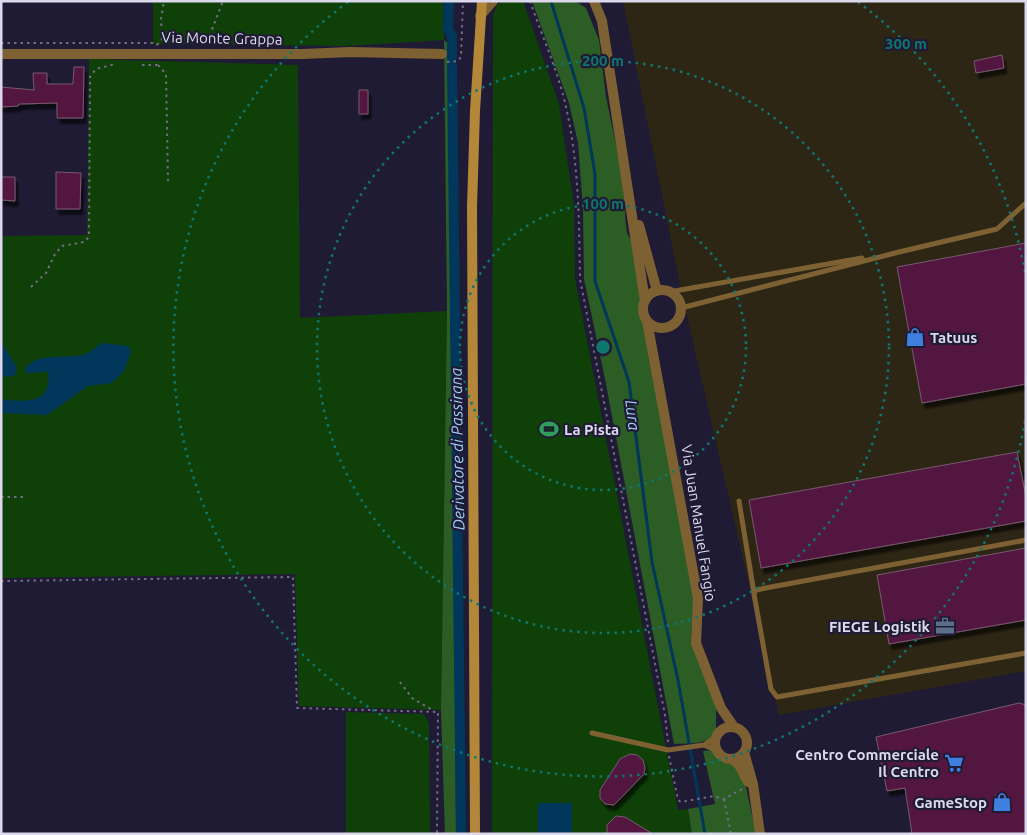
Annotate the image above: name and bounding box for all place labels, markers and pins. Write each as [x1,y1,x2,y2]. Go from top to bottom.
shop icon: Tatuus [904,326,926,348]
place label: Tatuus [930,329,977,346]
centre of rings [594,338,612,356]
sports icon: La Pista [538,418,560,440]
place label: La Pista [564,421,619,438]
office icon: FIEGE Logistik [934,615,956,637]
place label: FIEGE Logistik [829,618,931,635]
place label: Centro Commerciale Il Centro [795,746,939,780]
supermarket icon: Centro Commerciale Il Centro [943,752,965,774]
shop icon: GameStop [991,791,1013,813]
place label: GameStop [914,794,987,811]

